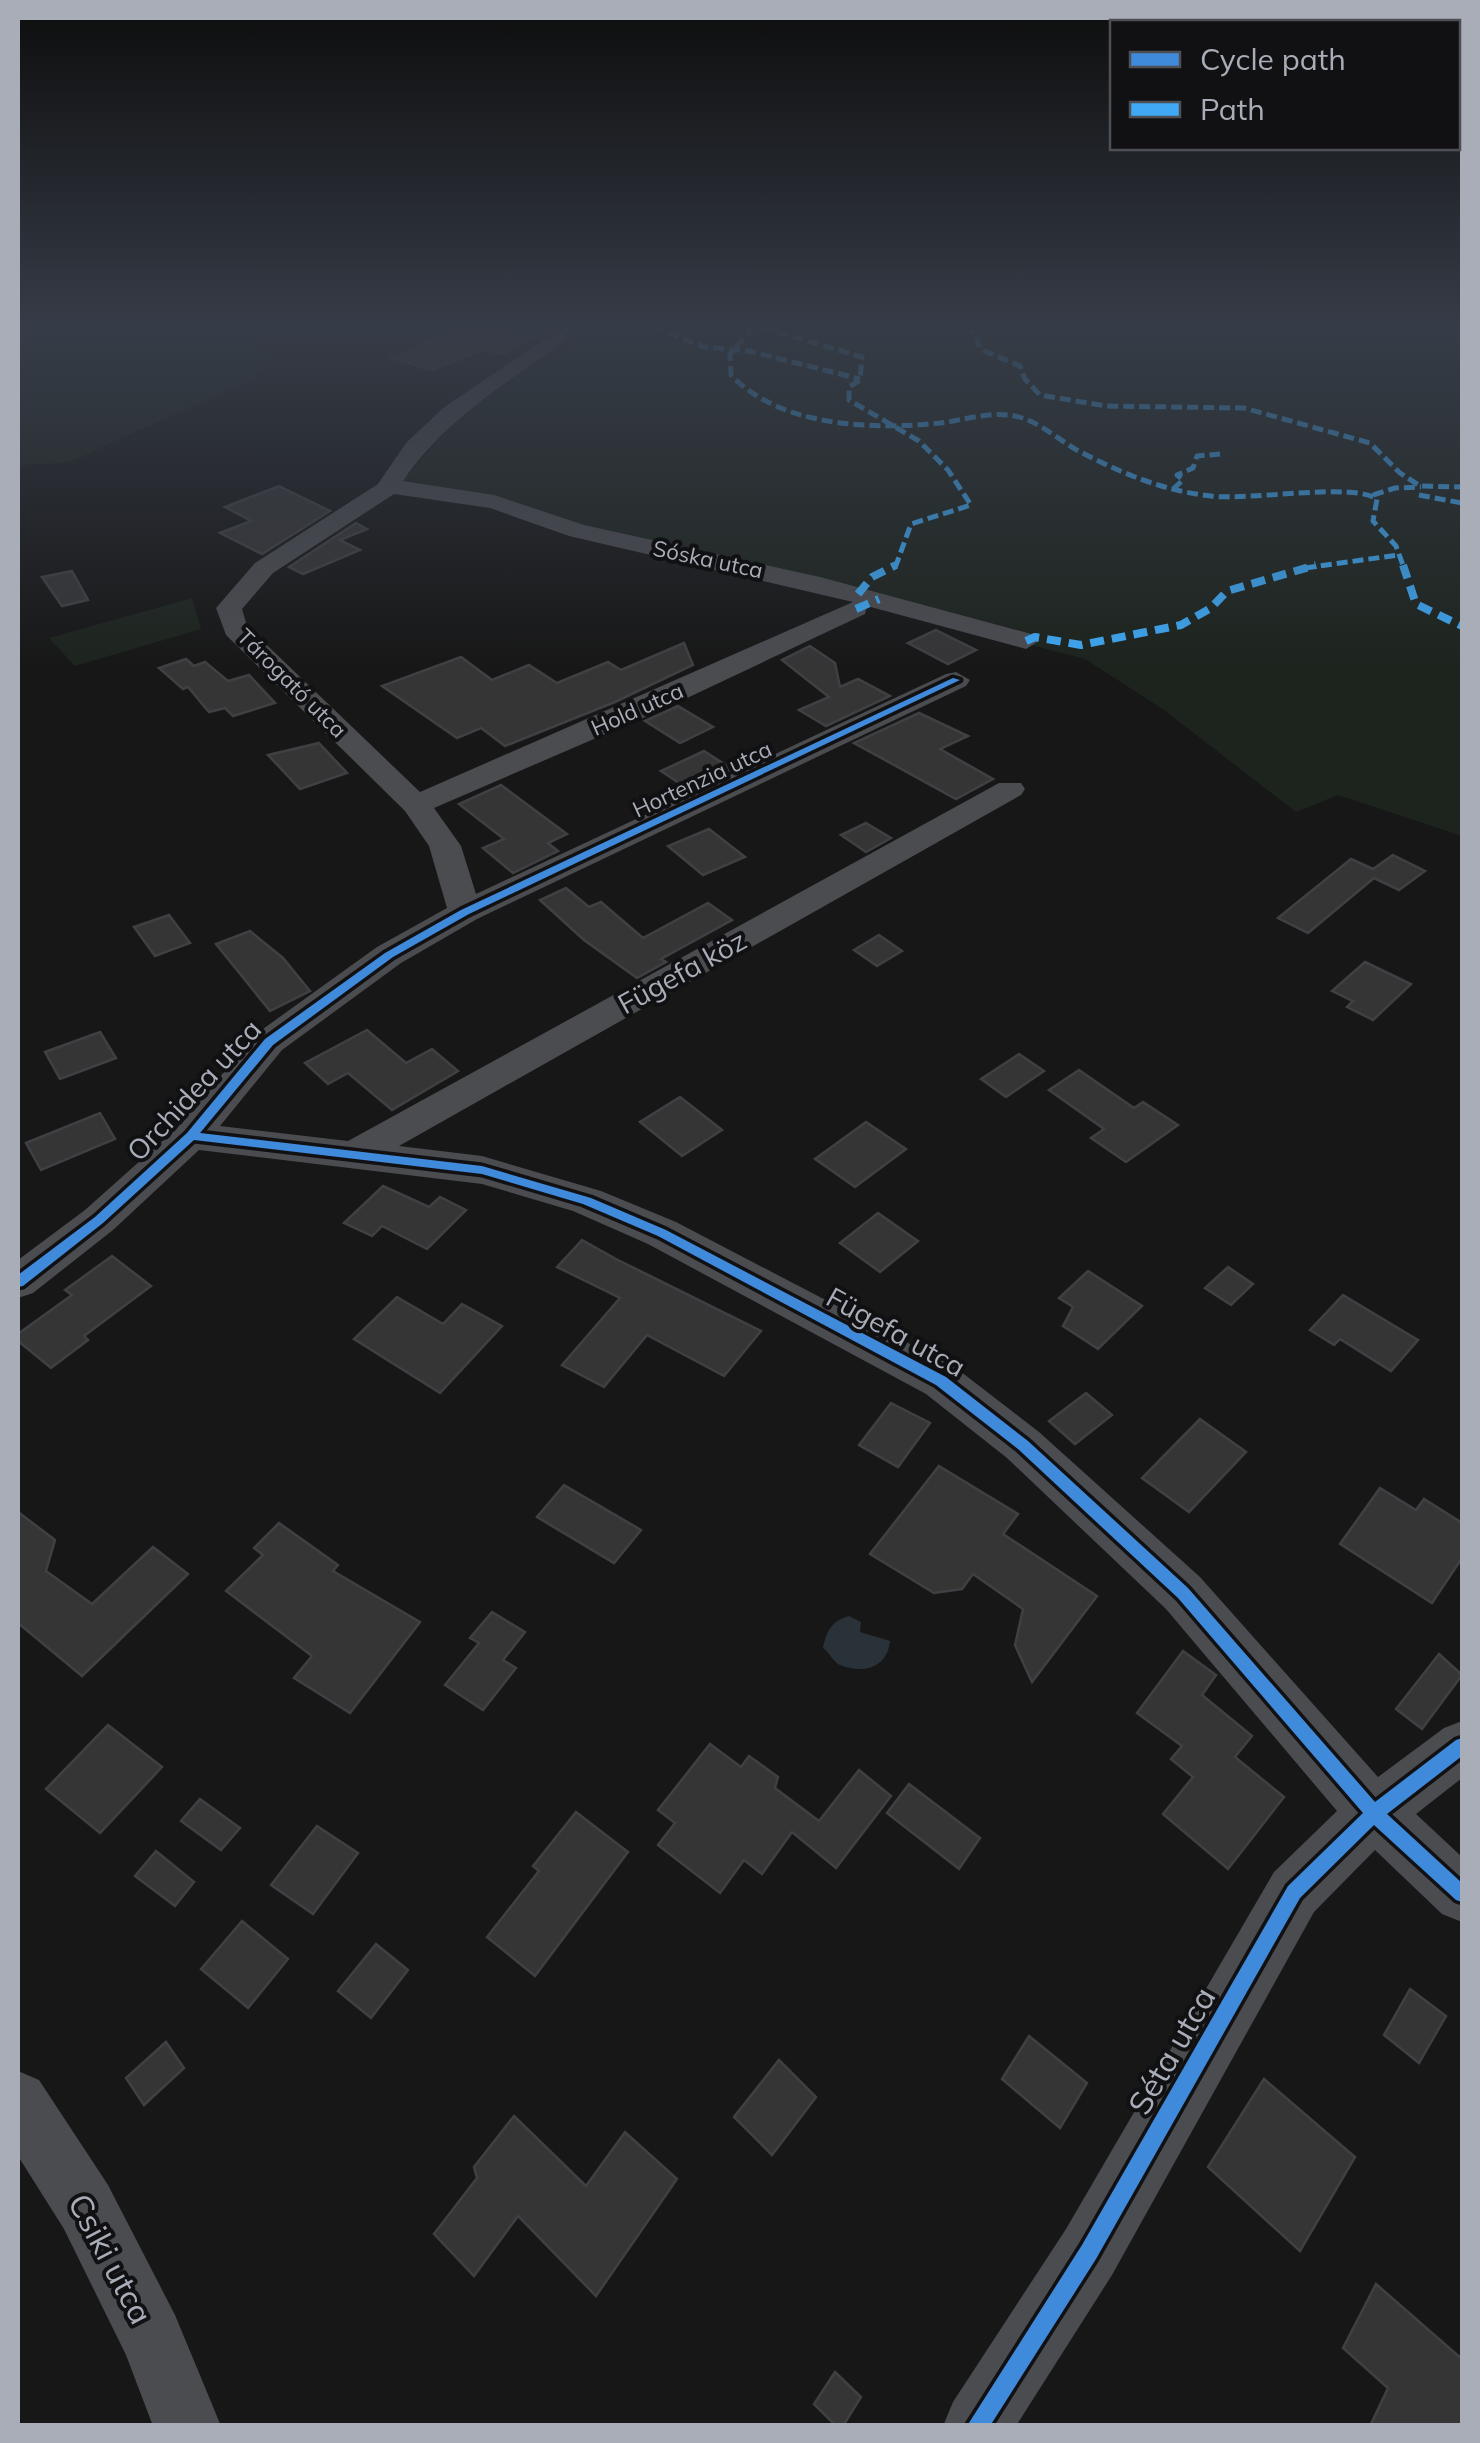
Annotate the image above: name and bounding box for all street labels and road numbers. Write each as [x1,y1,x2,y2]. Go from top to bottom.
street label: Sóska utca [650,534,766,584]
street label: Tárogató utca [231,622,353,744]
street label: Hold utca [587,676,687,742]
street label: Hortenzia utca [628,735,776,823]
street label: Fügefa köz [611,922,752,1021]
street label: Orchidea utca [119,1012,268,1168]
street label: Fügefa utca [821,1279,972,1384]
street label: Séta utca [1119,1980,1224,2121]
street label: Csiki utca [60,2186,162,2331]

